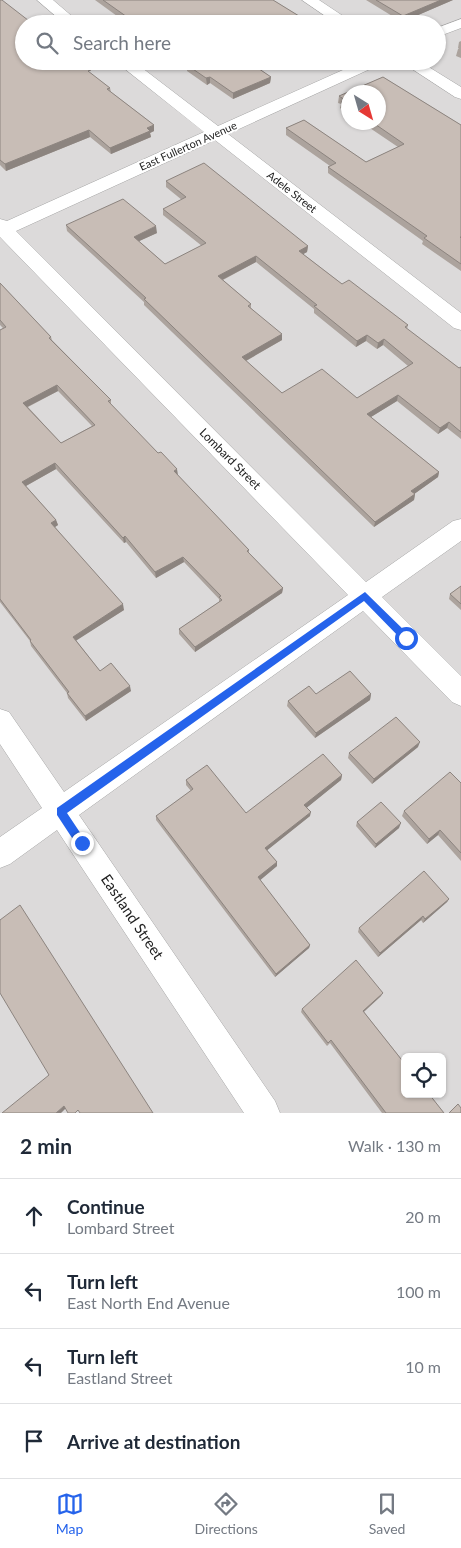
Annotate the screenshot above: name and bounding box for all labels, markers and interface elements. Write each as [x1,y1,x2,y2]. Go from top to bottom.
search box [15,15,446,70]
icon: search [33,29,61,57]
text: Search here [73,31,171,54]
north arrow [341,85,386,130]
street label: East Fullerton Avenue [137,118,239,173]
street label: Adele Street [265,168,320,215]
street label: Lombard Street [197,425,265,493]
route start [395,627,418,650]
route end [71,832,94,855]
street label: Eastland Street [98,870,168,963]
map controls [401,1053,446,1098]
button: locate [401,1053,446,1098]
text: 2 min [20,1133,72,1158]
text: Walk · 130 m [348,1136,441,1155]
text: Continue [67,1195,145,1218]
icon: ahead [20,1202,48,1230]
text: 20 m [405,1207,441,1226]
text: Lombard Street [67,1218,174,1237]
text: Turn left [67,1270,138,1293]
icon: left [20,1277,48,1305]
text: 100 m [396,1282,441,1301]
text: East North End Avenue [67,1293,230,1312]
text: Turn left [67,1345,138,1368]
icon: left [20,1352,48,1380]
text: 10 m [405,1357,441,1376]
text: Eastland Street [67,1368,173,1387]
icon: arrive [20,1427,48,1455]
text: Arrive at destination [67,1430,240,1453]
tab: Map [56,1490,84,1537]
tab: Directions [195,1490,258,1537]
tab: Saved [369,1490,405,1537]

